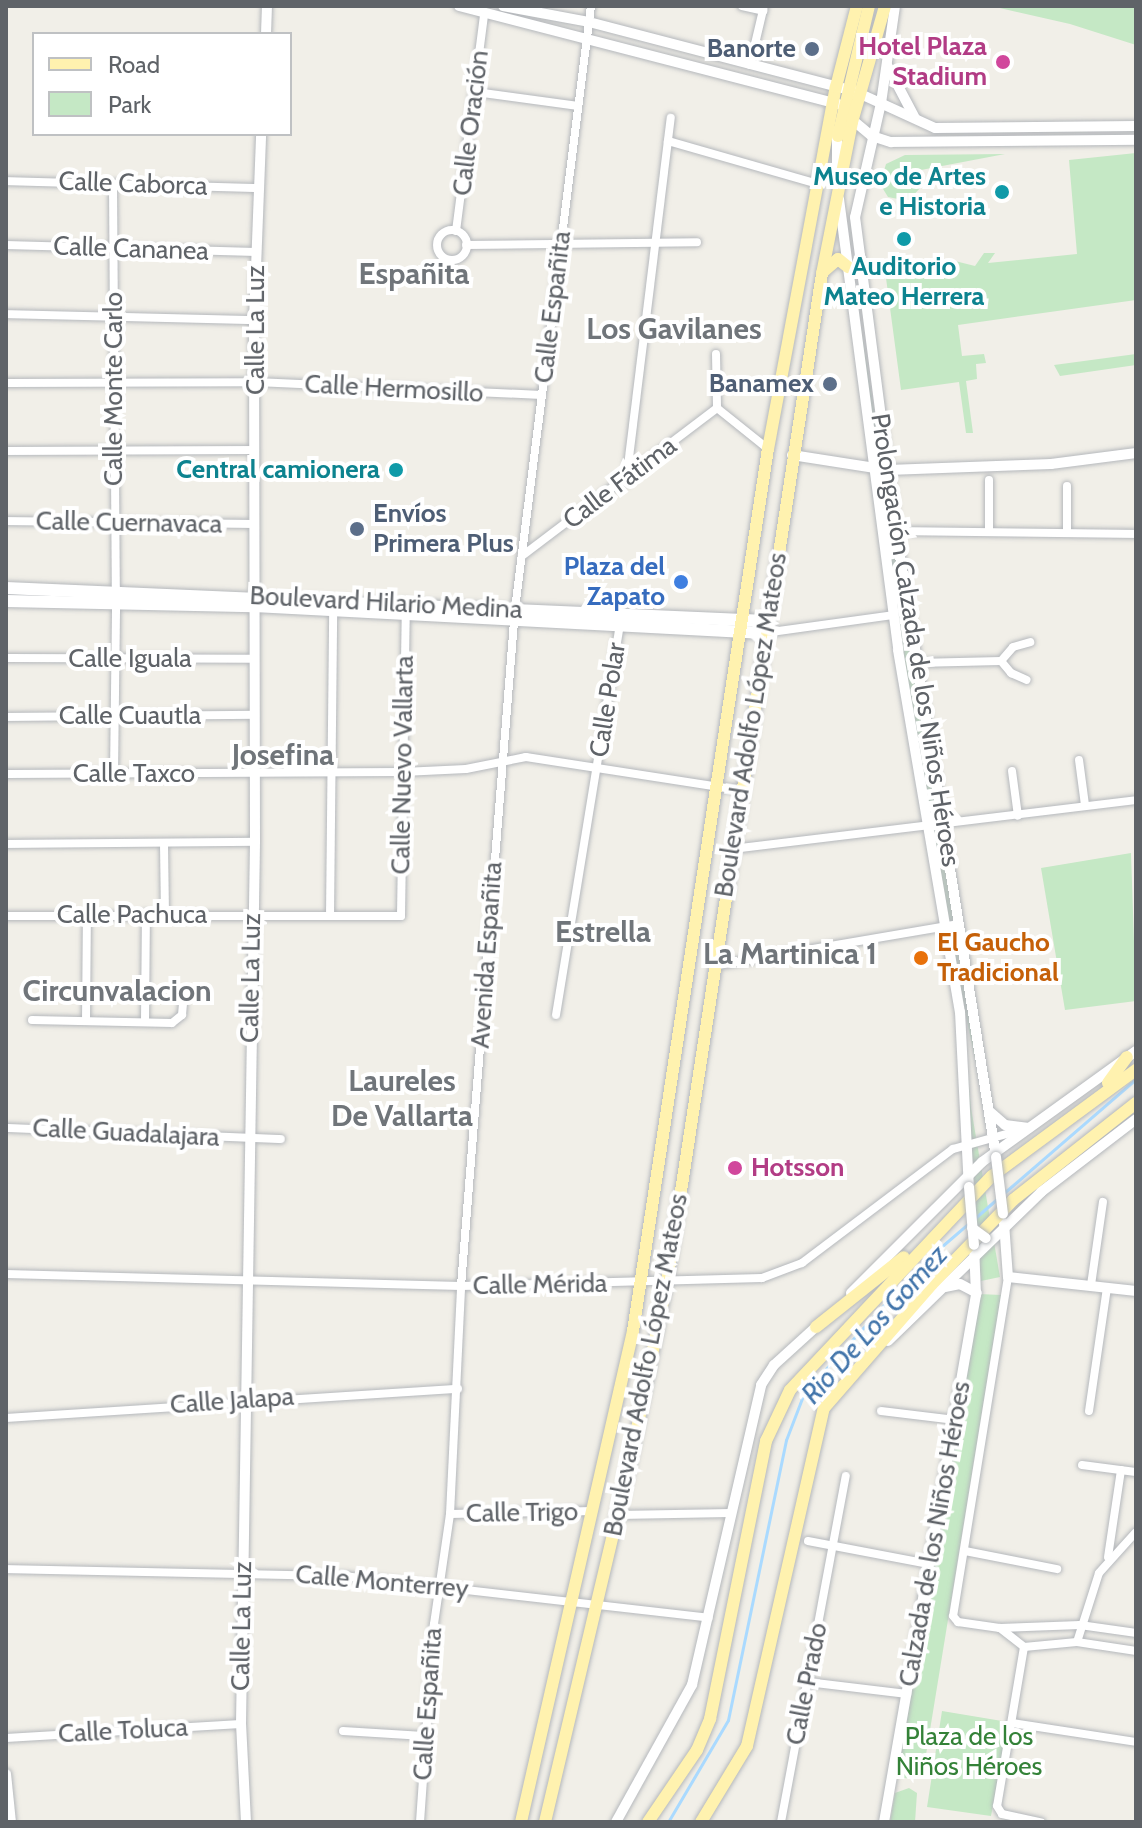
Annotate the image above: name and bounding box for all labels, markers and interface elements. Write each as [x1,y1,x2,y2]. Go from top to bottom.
place label: Hotel Plaza Stadium [858,31,987,92]
legend [32,32,292,136]
place label: Banorte [707,33,796,65]
marker: Banorte [803,40,821,58]
street label: Calle Oración [447,48,495,198]
text: Road [108,50,160,79]
marker: Hotel Plaza Stadium [994,53,1012,71]
text: Park [108,90,151,119]
place label: Museo de Artes e Historia [813,161,986,222]
street label: Calle Caborca [58,166,208,202]
marker: Museo de Artes e Historia [993,183,1011,201]
street label: Calle Españita [528,229,578,385]
marker: Auditorio Mateo Herrera [895,230,913,248]
street label: Calle Cananea [53,231,209,267]
place label: Auditorio Mateo Herrera [824,251,984,312]
district label: Españita [359,256,469,292]
street label: Calle La Luz [240,265,272,395]
street label: Calle Monte Carlo [98,292,130,486]
district label: Los Gavilanes [586,311,762,347]
place label: Banamex [709,368,814,400]
street label: Calle Hermosillo [304,369,484,409]
marker: Banamex [821,375,839,393]
street label: Prolongación Calzada de los Niños Héroes [864,411,966,869]
street label: Calle Fátima [557,430,683,536]
place label: Central camionera [176,454,380,486]
marker: Central camionera [387,461,405,479]
place label: Envíos Primera Plus [373,498,514,560]
street label: Calle Cuernavaca [35,506,223,540]
marker: Envíos Primera Plus [348,520,366,538]
place label: Plaza del Zapato [564,551,665,612]
street label: Boulevard Adolfo López Mateos [708,551,794,899]
marker: Plaza del Zapato [672,573,690,591]
street label: Boulevard Hilario Medina [249,580,523,626]
street label: Calle Polar [584,641,632,759]
street label: Calle Iguala [68,643,192,675]
street label: Calle Nuevo Vallarta [385,655,421,875]
street label: Calle Cuautla [59,700,201,732]
district label: Josefina [232,737,334,773]
street label: Calle Taxco [73,758,195,790]
street label: Avenida Españita [465,861,509,1049]
street label: Calle Pachuca [57,899,207,931]
street label: Calle La Luz [234,913,268,1043]
district label: Estrella [555,914,651,950]
place label: El Gaucho Tradicional [937,927,1059,988]
district label: La Martinica 1 [703,936,877,972]
marker: El Gaucho Tradicional [912,949,930,967]
district label: Circunvalacion [22,973,212,1009]
district label: Laureles De Vallarta [331,1063,473,1134]
street label: Calle Guadalajara [32,1113,220,1153]
place label: Hotsson [751,1152,844,1184]
marker: Hotsson [726,1159,744,1177]
street label: Boulevard Adolfo López Mateos [597,1191,695,1539]
water label: Rio De Los Gomez [794,1238,954,1410]
street label: Calle Mérida [472,1268,608,1302]
street label: Calzada de los Niños Héroes [893,1379,977,1689]
street label: Calle Jalapa [169,1381,295,1421]
street label: Calle Trigo [466,1496,578,1530]
street label: Calle Monterrey [294,1559,470,1605]
street label: Calle La Luz [225,1561,259,1691]
street label: Calle Prado [780,1620,834,1748]
street label: Calle Españita [407,1627,449,1781]
street label: Calle Toluca [57,1712,189,1750]
park label: Plaza de los Niños Héroes [896,1721,1042,1782]

